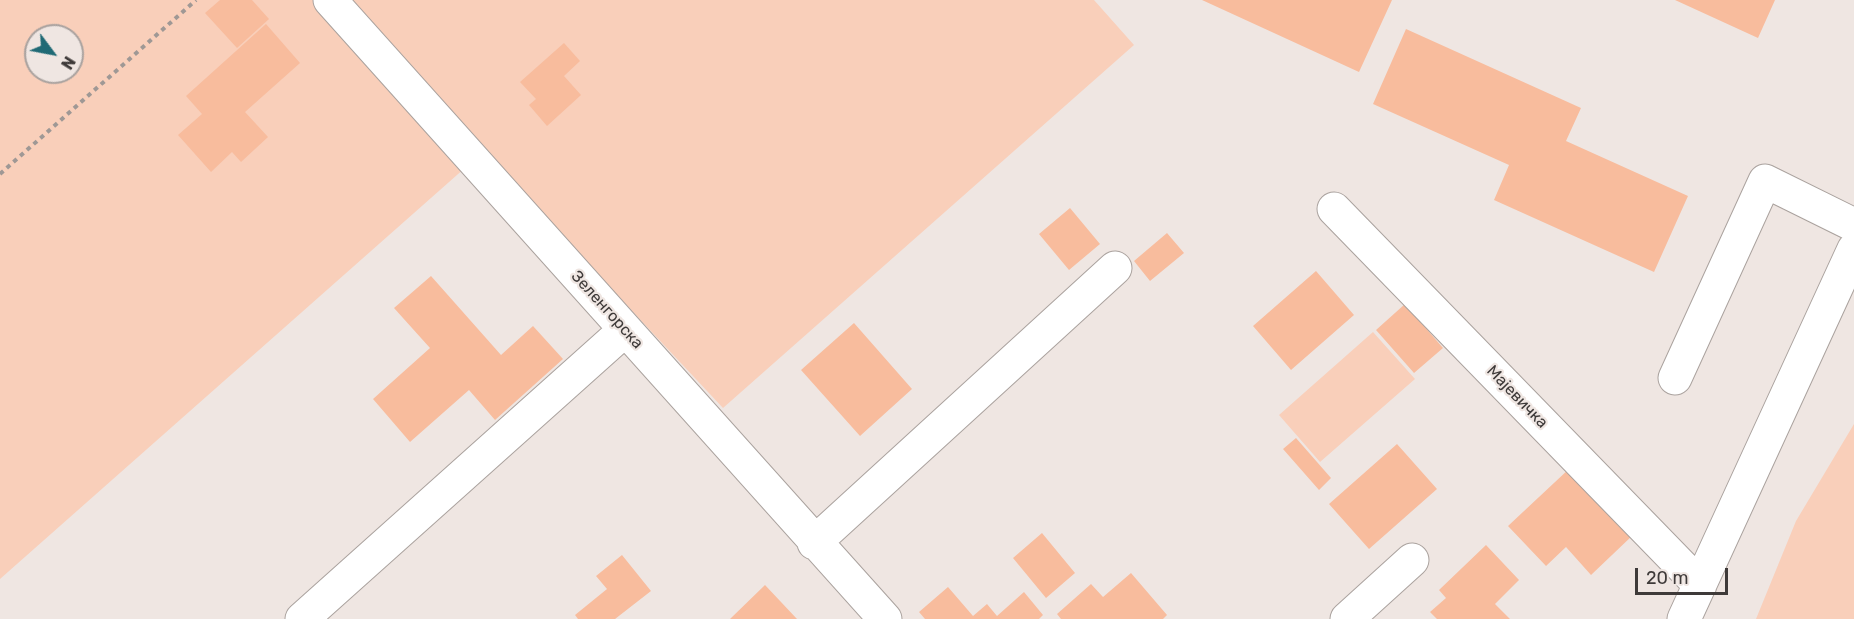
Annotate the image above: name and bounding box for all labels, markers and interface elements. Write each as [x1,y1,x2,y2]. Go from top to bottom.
north arrow [24,24,84,84]
text: N [57,53,79,73]
street label: Зеленгорска [567,267,647,353]
street label: Мајевичка [1482,362,1552,432]
scale bar [1638,556,1731,594]
text: 20 m [1646,567,1688,589]

